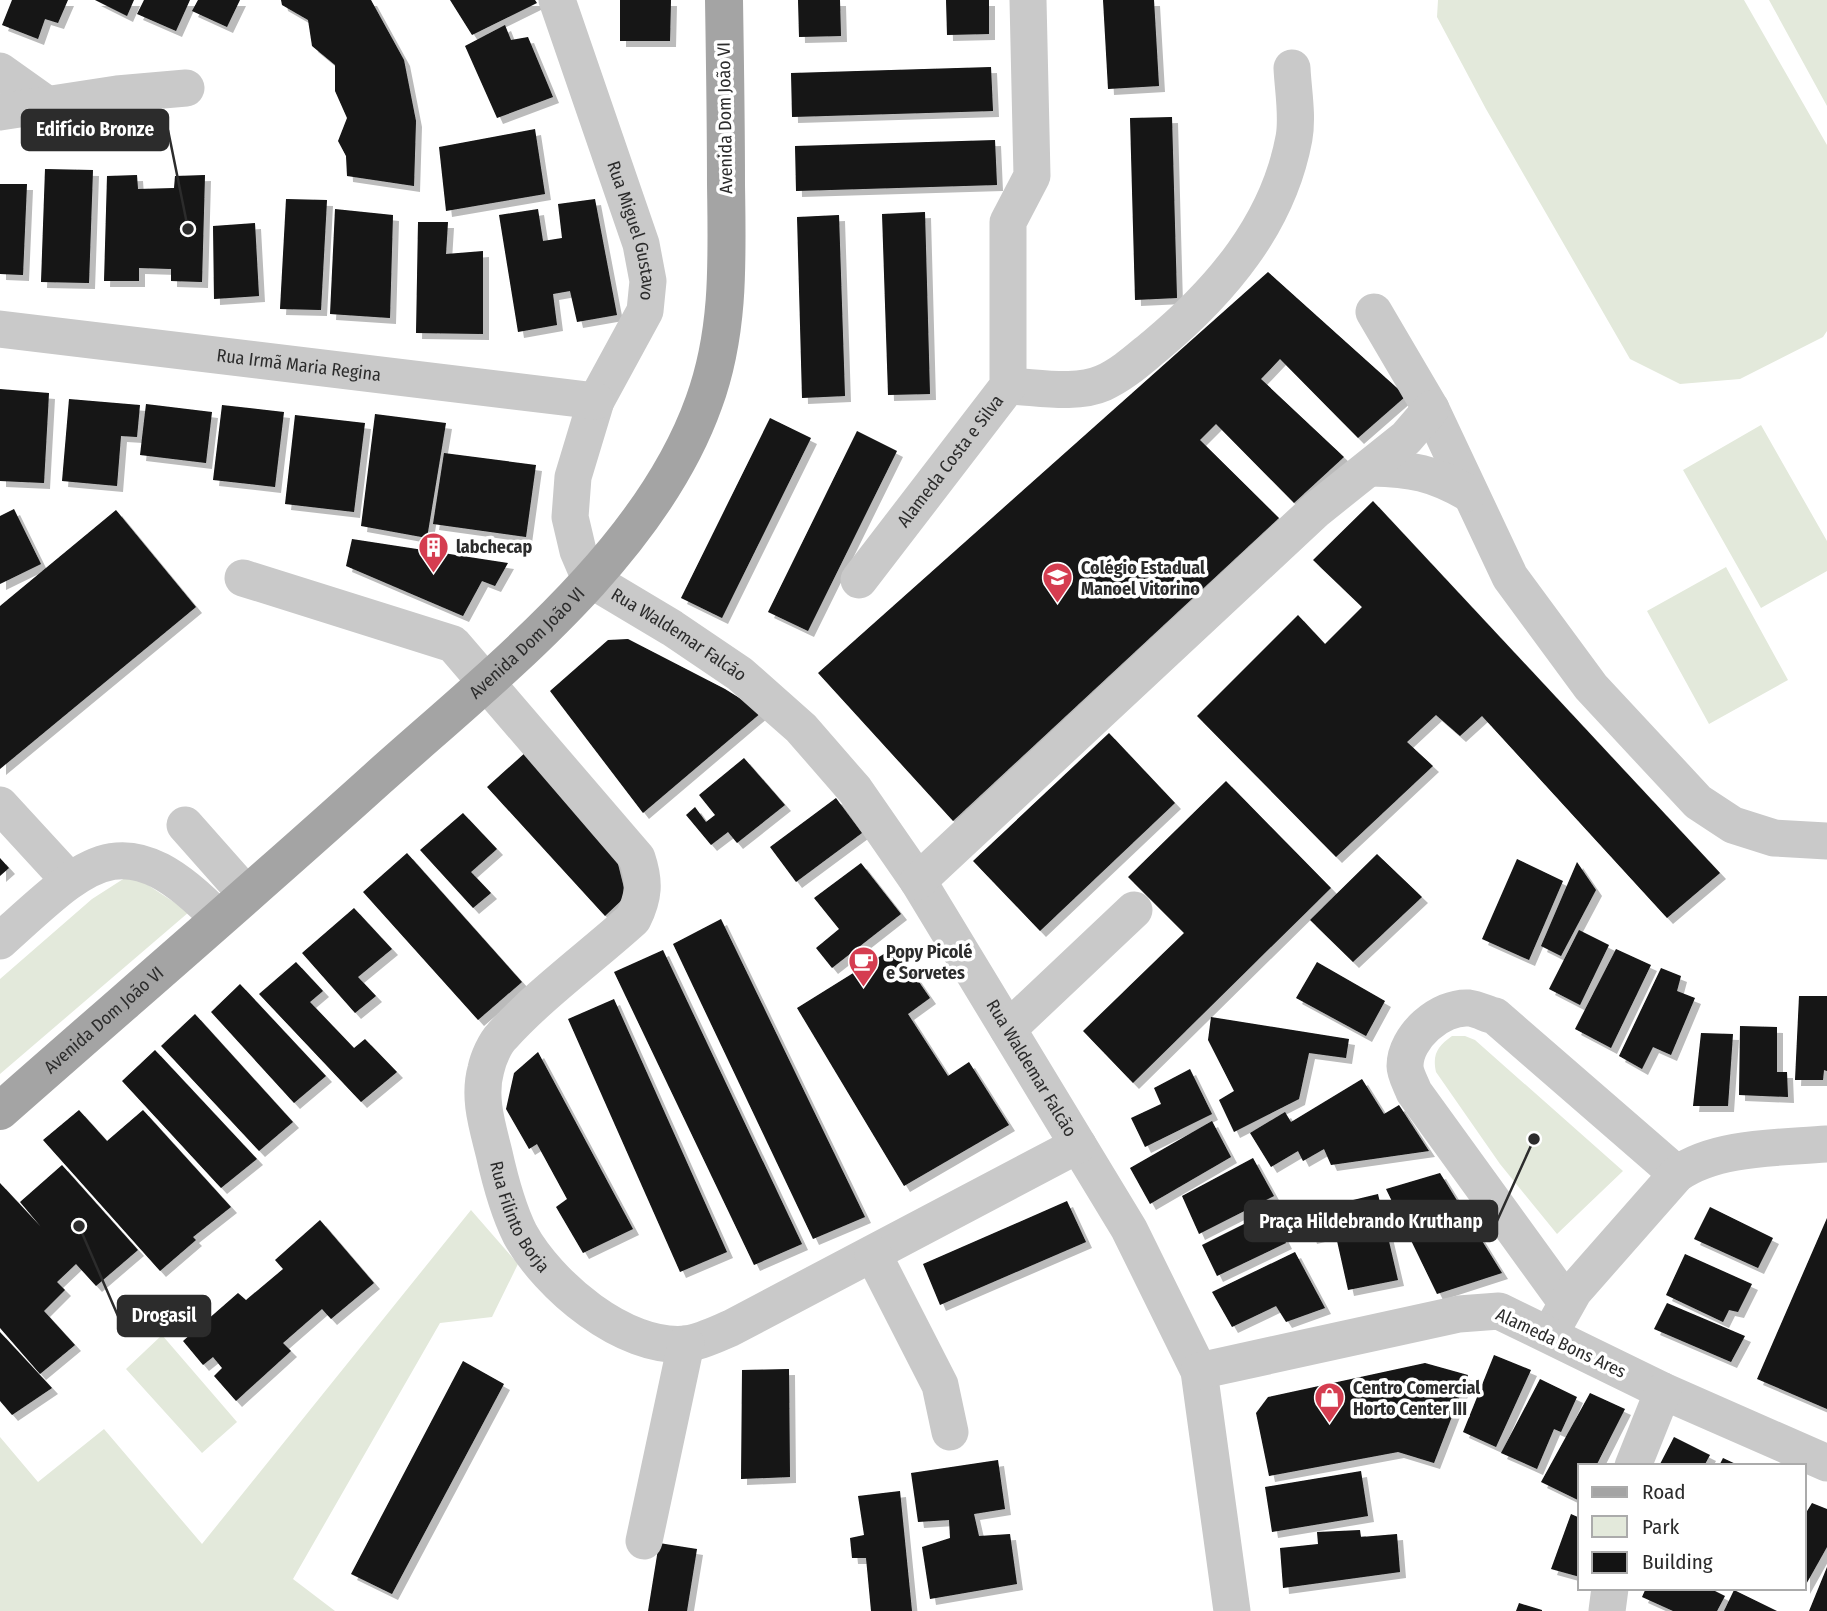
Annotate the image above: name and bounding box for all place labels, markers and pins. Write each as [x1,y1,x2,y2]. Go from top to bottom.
callout: Edifício Bronze [22,110,168,150]
building icon: labchecap [416,530,450,574]
place label: labchecap [456,536,533,558]
place label: Colégio Estadual Manoel Vitorino [1081,557,1205,600]
school or university icon: Colégio Estadual Manoel Vitorino [1041,561,1075,605]
place label: Popy Picolé e Sorvetes [886,941,972,984]
cafe icon: Popy Picolé e Sorvetes [846,945,880,989]
callout: Praça Hildebrando Kruthanp [1245,1201,1497,1241]
callout: Drogasil [118,1296,210,1336]
place label: Centro Comercial Horto Center III [1353,1377,1480,1420]
shop icon: Centro Comercial Horto Center III [1313,1381,1347,1425]

